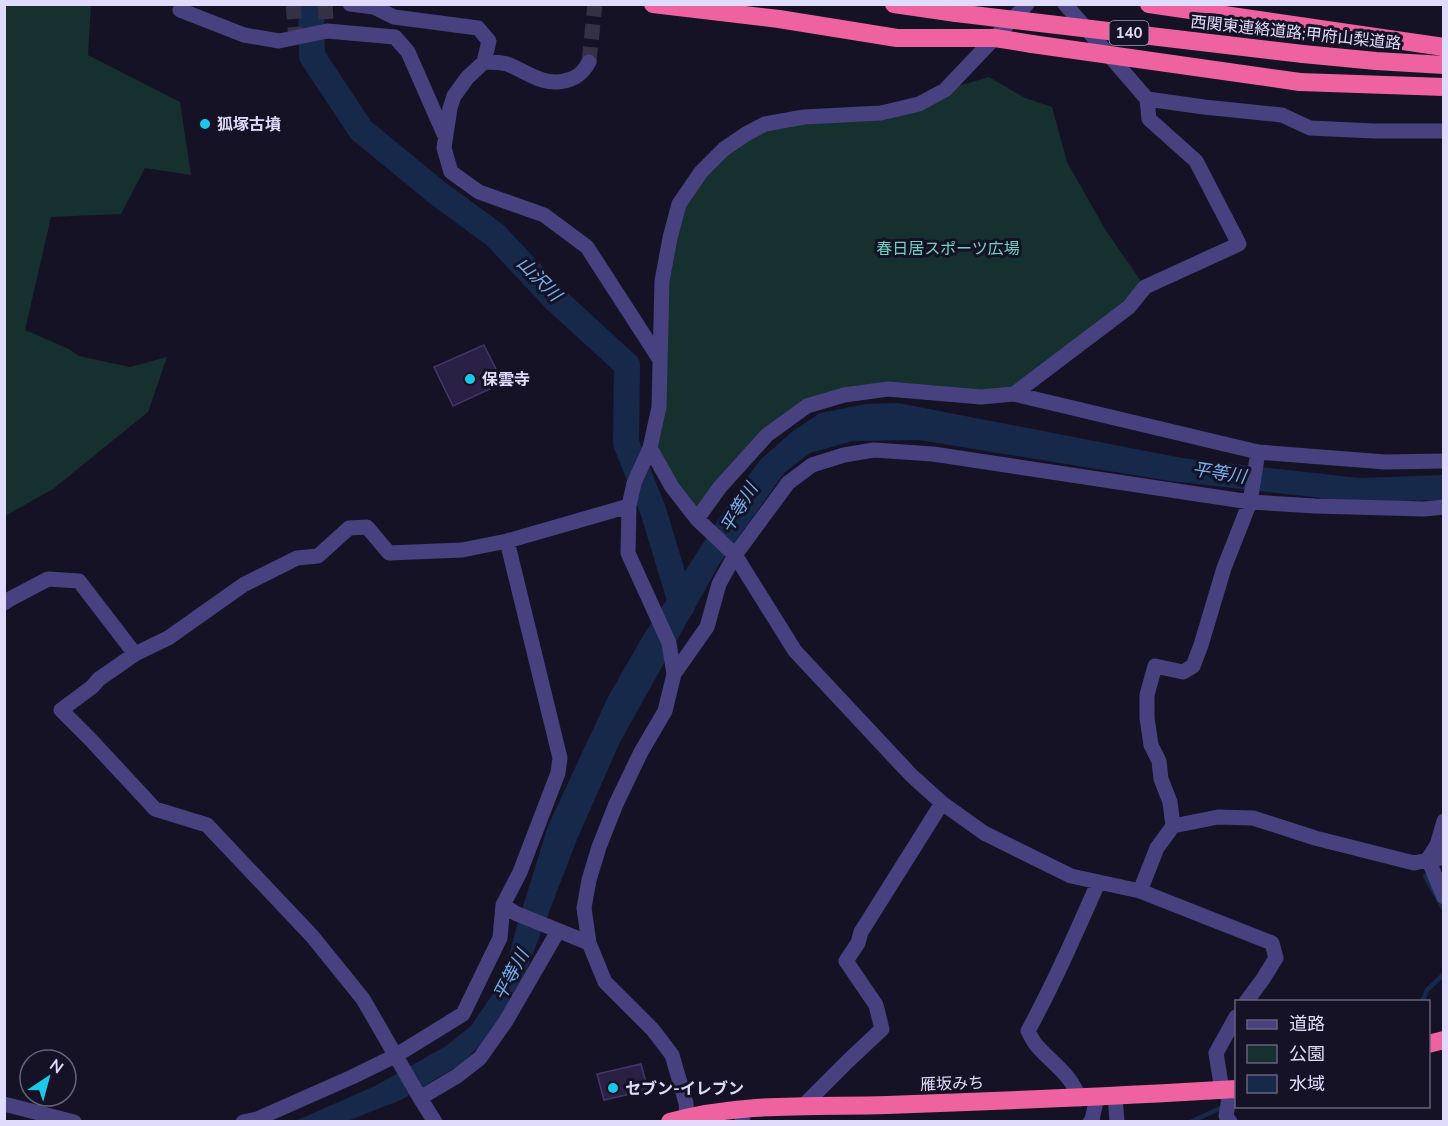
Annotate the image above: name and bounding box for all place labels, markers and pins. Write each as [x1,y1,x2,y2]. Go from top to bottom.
place label: 狐塚古墳 [217,114,281,136]
marker: 狐塚古墳 [198,117,212,131]
place label: 保雲寺 [482,369,530,391]
marker: 保雲寺 [463,372,477,386]
place label: セブン-イレブン [625,1078,744,1100]
marker: セブン-イレブン [606,1081,620,1095]

